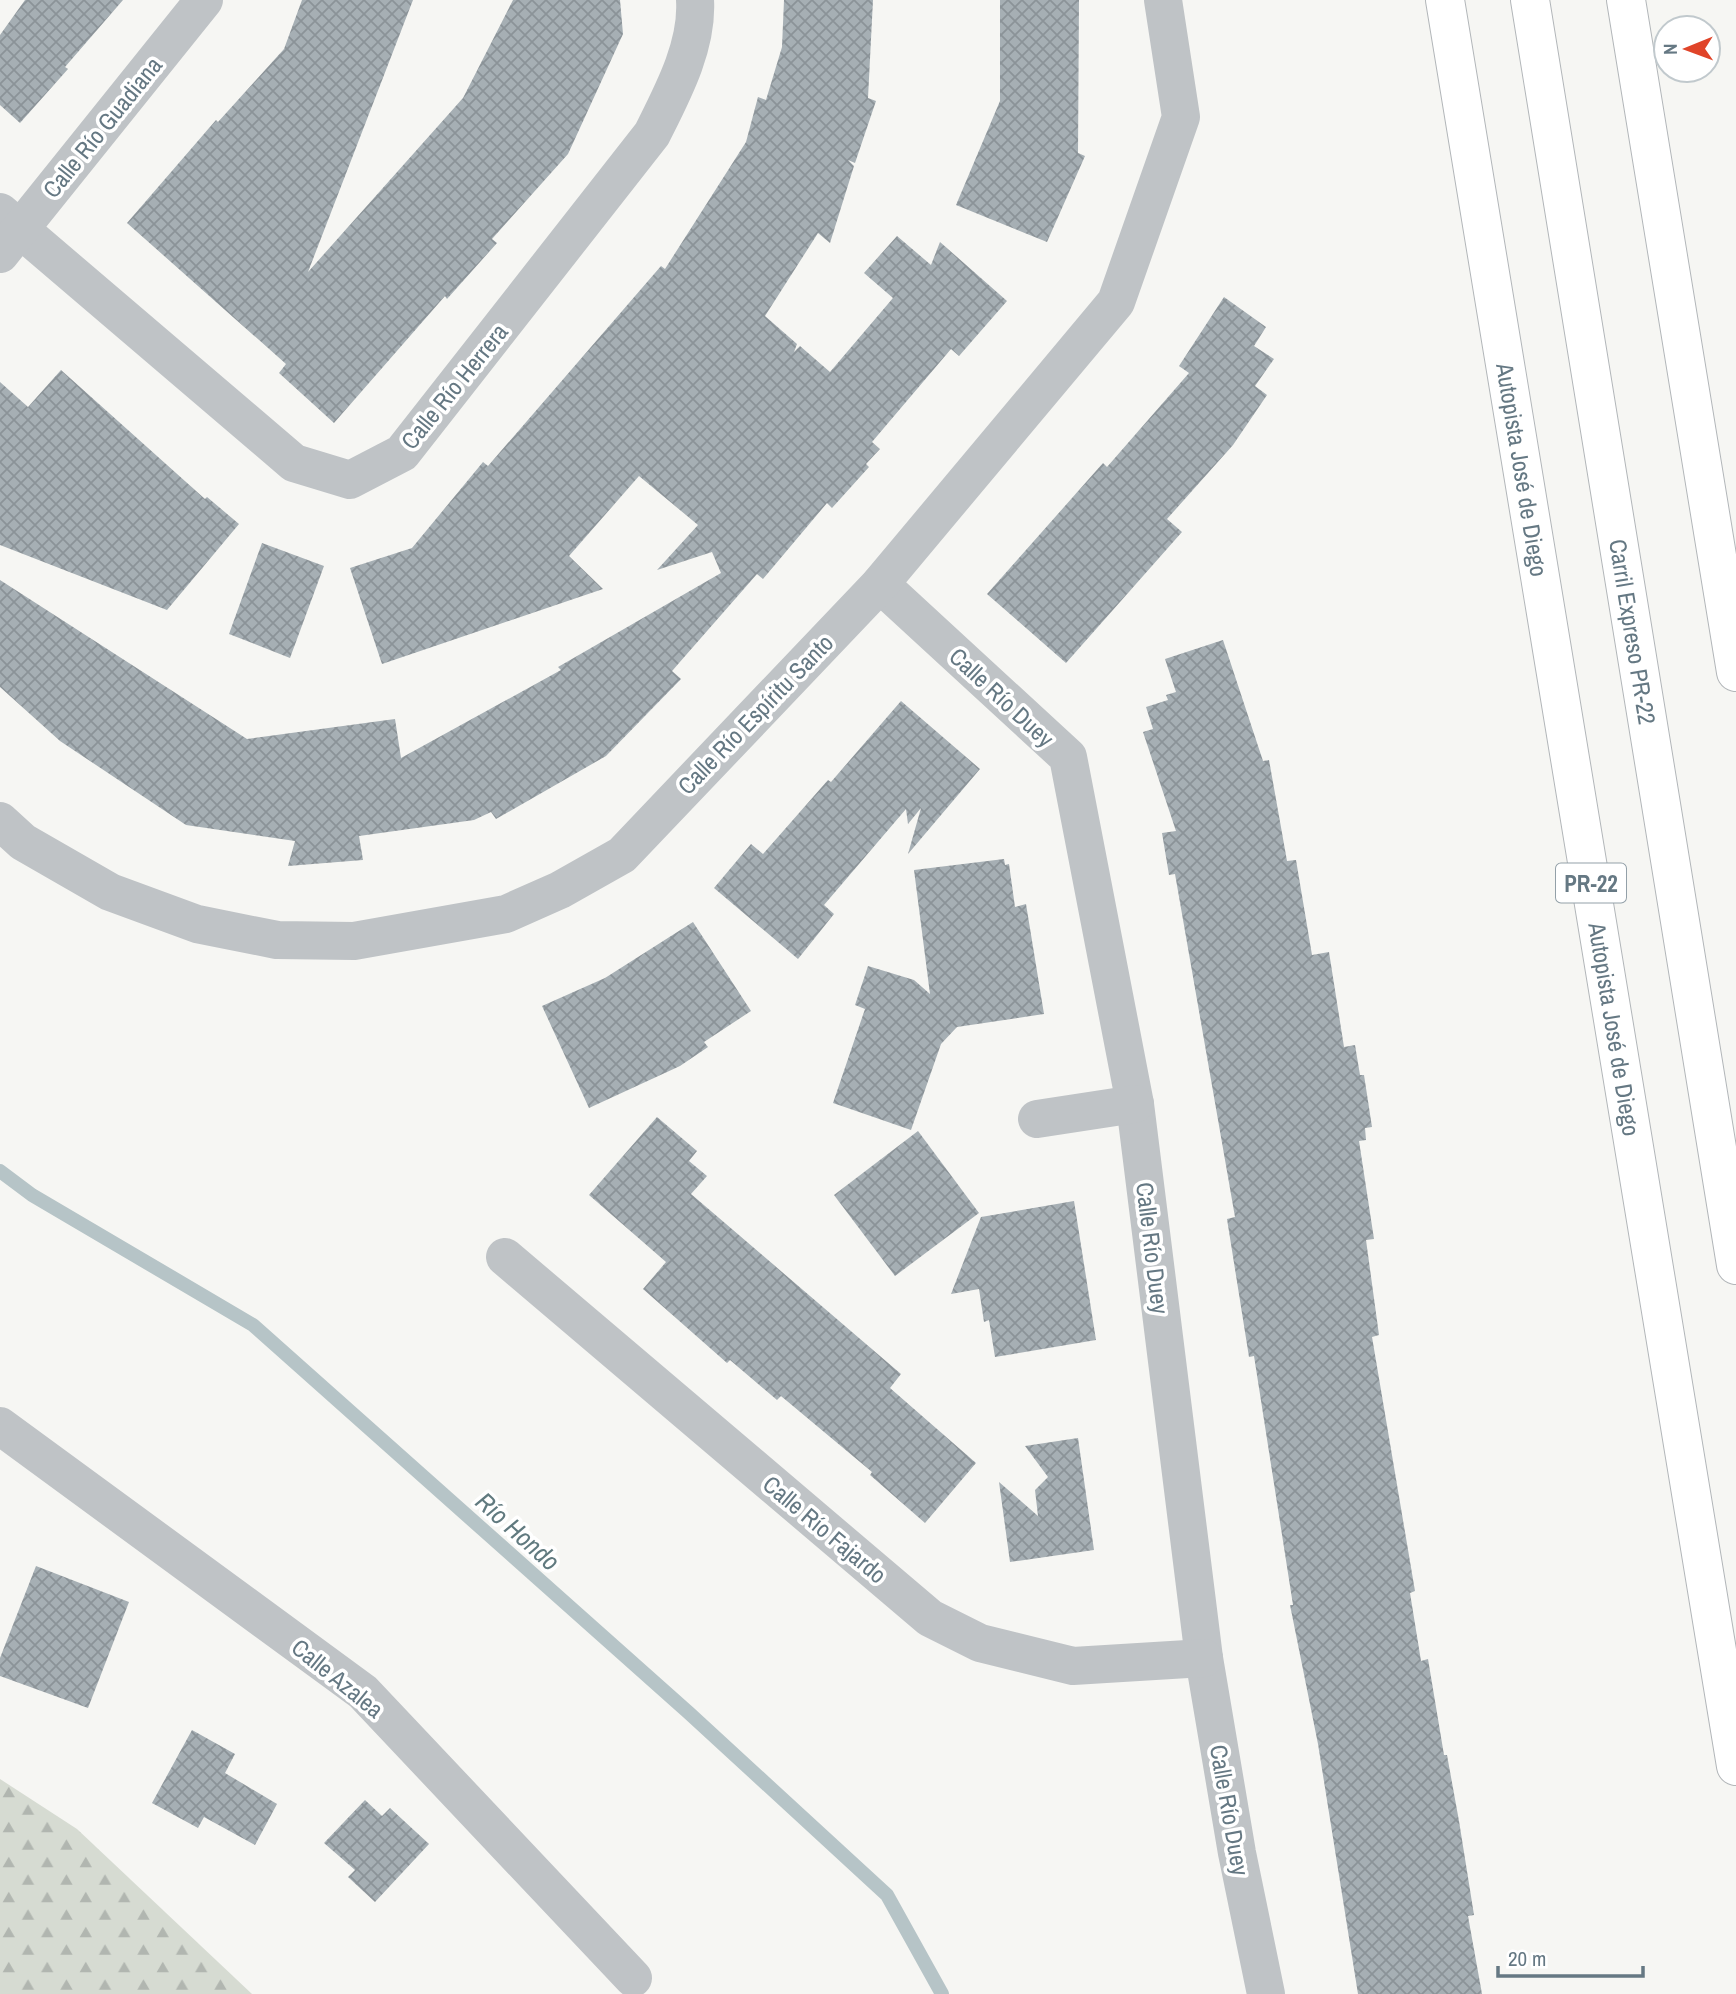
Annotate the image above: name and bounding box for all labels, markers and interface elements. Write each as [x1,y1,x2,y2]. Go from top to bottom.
north arrow [1652,14,1722,84]
text: N [1657,43,1683,55]
street label: Calle Río Guadiana [35,50,169,204]
street label: Calle Río Herrera [393,316,515,456]
street label: Autopista José de Diego [1489,360,1556,579]
street label: Carril Expreso PR-22 [1602,537,1664,727]
street label: Calle Río Espíritu Santo [670,627,840,801]
street label: Calle Río Duey [943,640,1061,754]
road number: PR-22 [1556,863,1626,902]
street label: Autopista José de Diego [1581,919,1648,1138]
street label: Calle Río Duey [1129,1180,1177,1316]
street label: Calle Río Fajardo [756,1468,894,1590]
water label: Río Hondo [468,1484,568,1578]
street label: Calle Azalea [285,1631,391,1725]
street label: Calle Río Duey [1203,1742,1257,1878]
scale bar [1498,1934,1643,1978]
text: 20 m [1508,1944,1546,1973]

